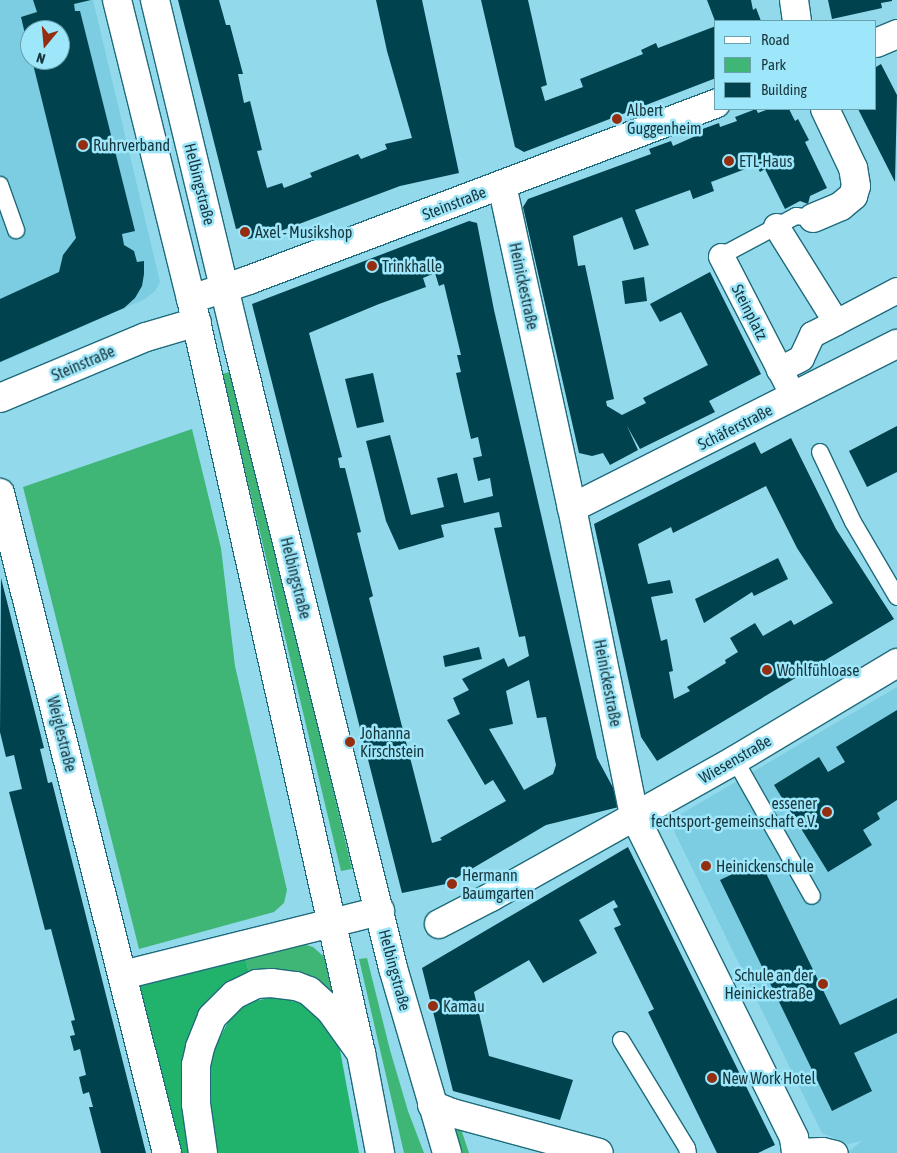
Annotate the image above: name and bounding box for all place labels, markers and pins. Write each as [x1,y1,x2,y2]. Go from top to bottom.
place label: Albert Guggenheim [627,100,702,138]
marker: Albert Guggenheim [611,113,623,125]
place label: Ruhrverband [93,135,170,155]
marker: Ruhrverband [77,139,89,151]
place label: ETL-Haus [739,151,792,171]
marker: ETL-Haus [723,155,735,167]
place label: Axel - Musikshop [255,222,352,242]
marker: Axel - Musikshop [239,226,251,238]
place label: Trinkhalle [382,256,442,276]
marker: Trinkhalle [366,260,378,272]
place label: Wohlfühloase [777,660,859,680]
marker: Wohlfühloase [761,664,773,676]
place label: Johanna Kirschstein [360,723,424,761]
marker: Johanna Kirschstein [344,736,356,748]
place label: essener fechtsport-gemeinschaft e.V. [651,793,817,831]
marker: essener fechtsport-gemeinschaft e.V. [821,806,833,818]
place label: Heinickenschule [716,856,814,876]
marker: Heinickenschule [700,860,712,872]
place label: Hermann Baumgarten [462,865,534,903]
marker: Hermann Baumgarten [446,878,458,890]
place label: Schule an der Heinickestraße [725,965,813,1003]
marker: Schule an der Heinickestraße [817,978,829,990]
place label: Kamau [443,996,485,1016]
marker: Kamau [427,1000,439,1012]
place label: New Work Hotel [722,1068,816,1088]
marker: New Work Hotel [706,1072,718,1084]

